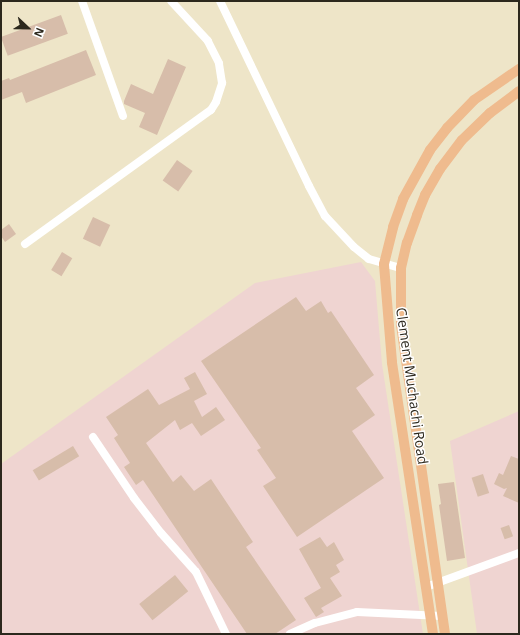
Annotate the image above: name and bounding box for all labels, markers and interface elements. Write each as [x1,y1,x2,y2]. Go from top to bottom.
north arrow [8,8,48,48]
text: N [31,26,48,40]
street label: Clement Muchachi Road [393,306,431,466]

